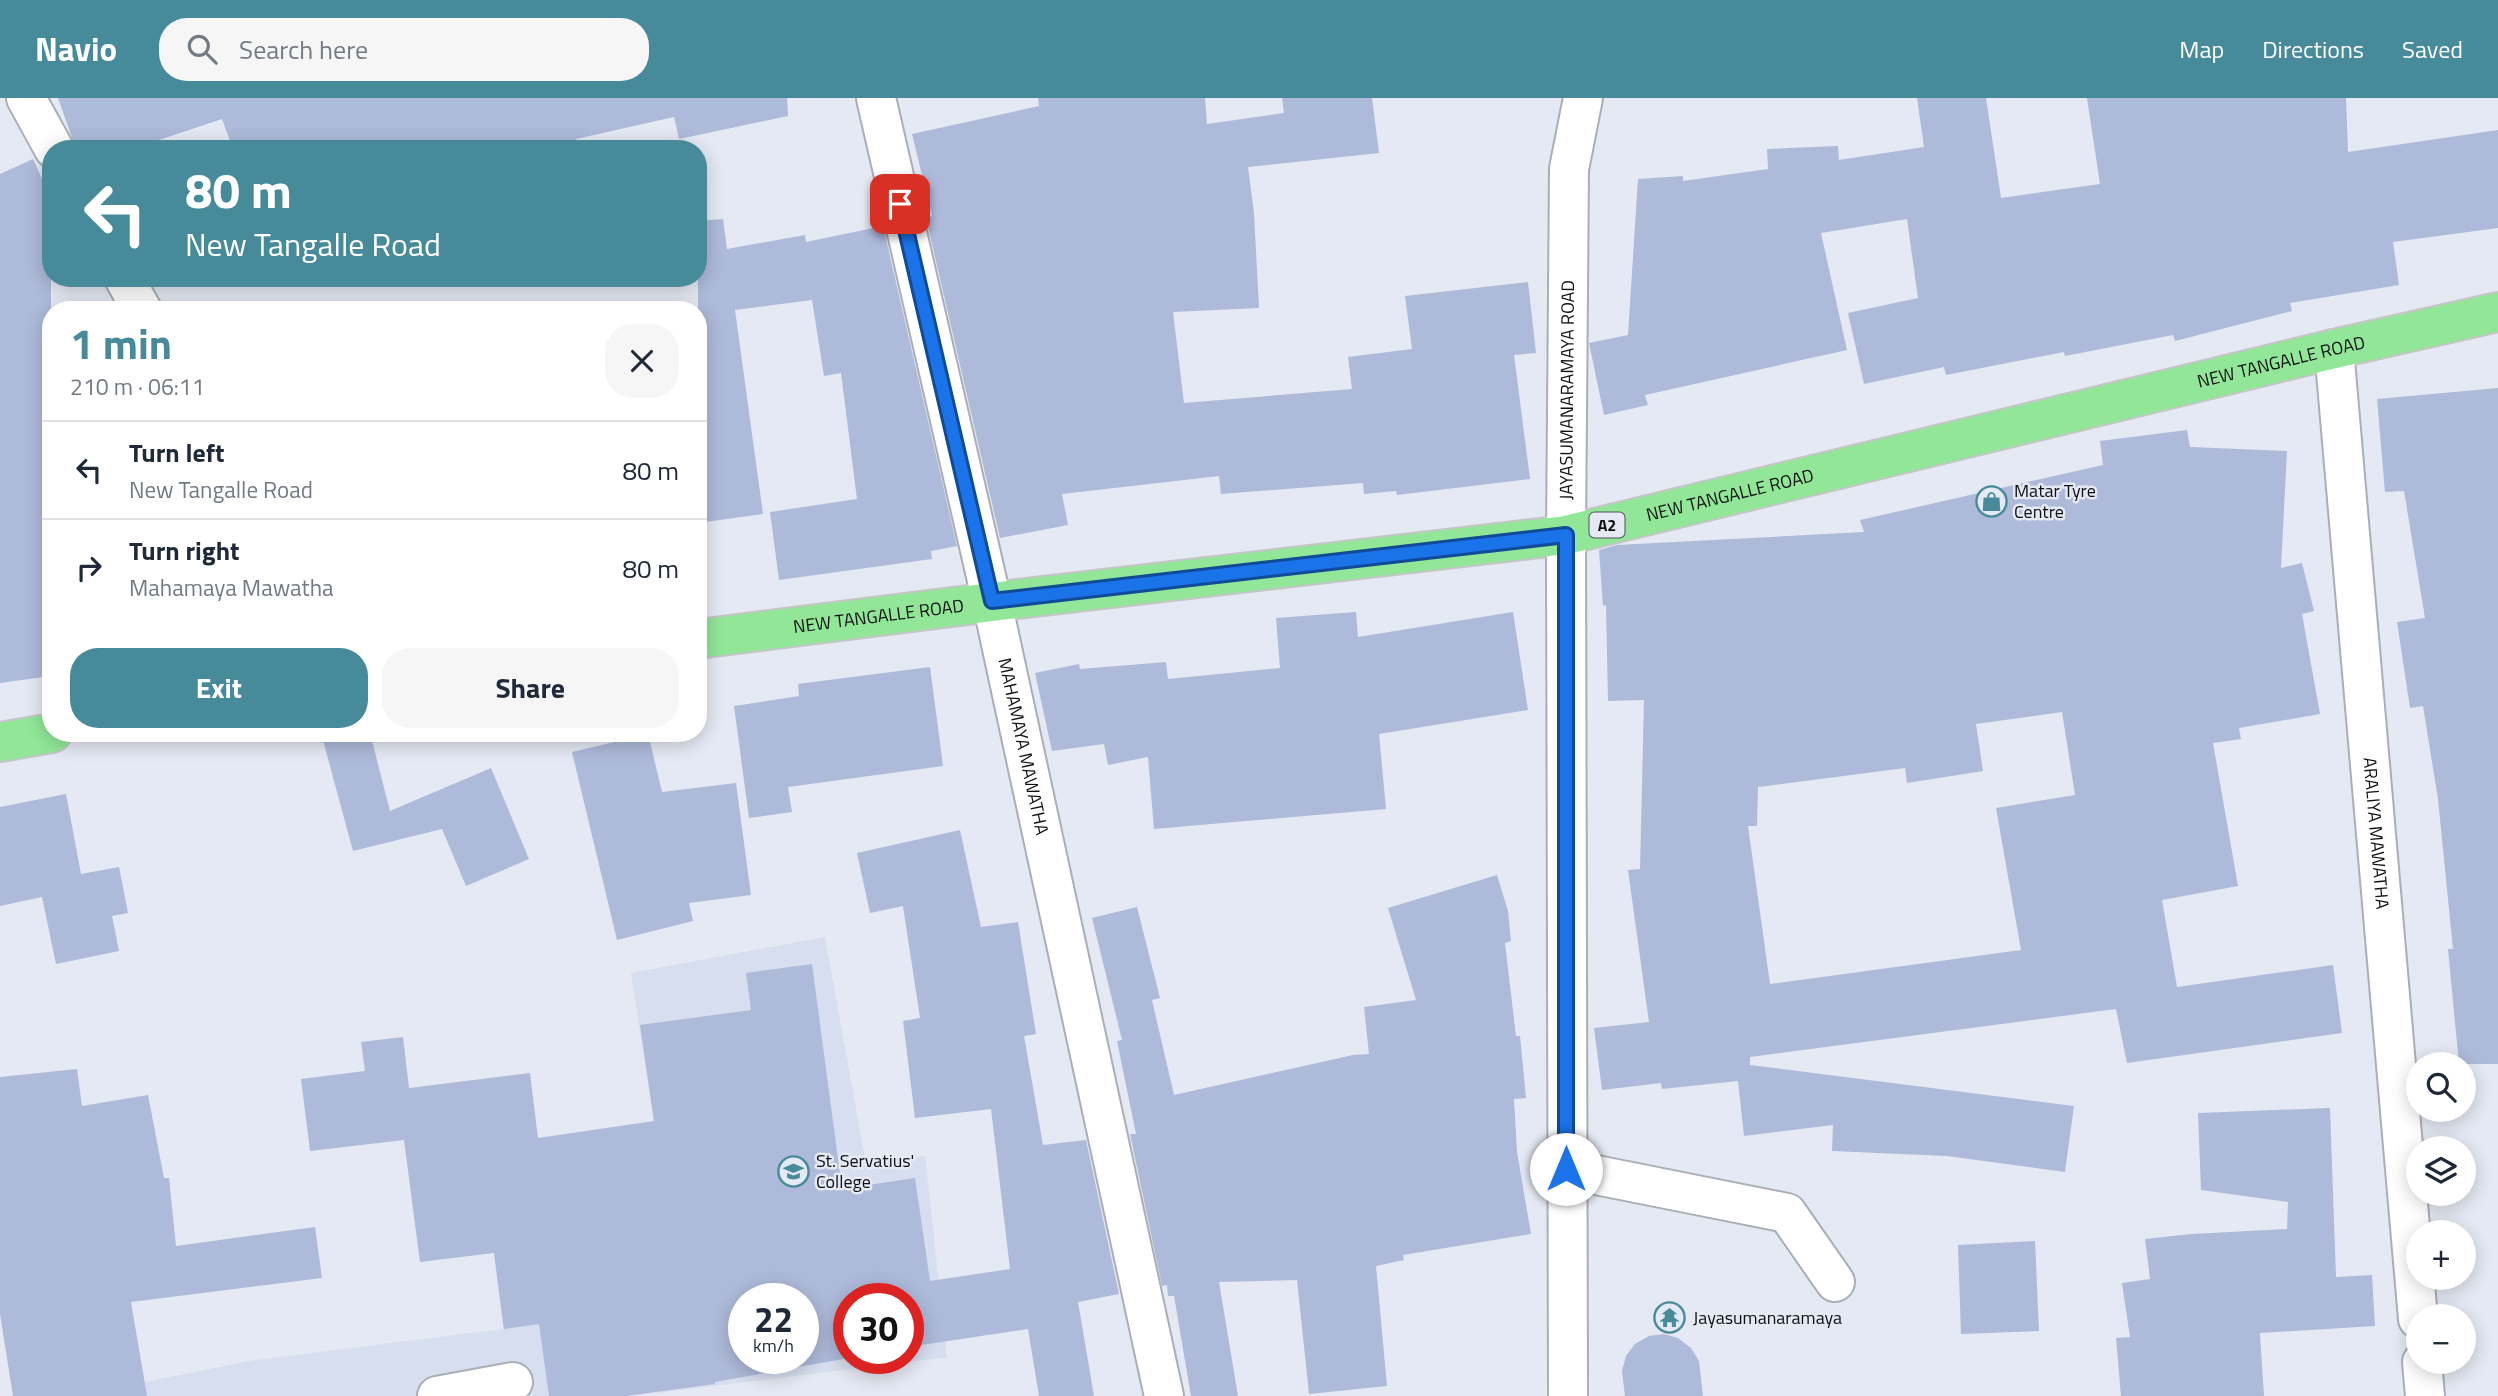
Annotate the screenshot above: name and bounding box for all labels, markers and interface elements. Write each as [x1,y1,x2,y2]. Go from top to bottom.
search box [159,18,649,81]
text: Navio [35,24,117,74]
icon: search [183,30,221,68]
text: Search here [239,30,368,69]
text: Map [2179,31,2224,67]
text: Directions [2262,31,2364,67]
text: Saved [2402,31,2463,67]
text: 80 m [185,152,292,227]
icon: left [70,168,161,259]
pin [870,174,930,234]
icon: arrive [881,185,919,223]
text: New Tangalle Road [185,220,441,268]
street label: JAYASUMANARAMAYA ROAD [1552,280,1581,500]
text: 1 min [70,311,172,375]
button: close [605,324,679,398]
street label: NEW TANGALLE ROAD [2194,328,2368,395]
text: 210 m · 06:11 [70,369,205,404]
text: Turn left [129,433,224,472]
icon: left [70,451,108,489]
text: 80 m [622,451,679,490]
street label: NEW TANGALLE ROAD [1643,461,1817,528]
text: New Tangalle Road [129,472,313,507]
place label: Matar Tyre Centre [2014,477,2096,525]
shop icon: Matar Tyre Centre [1974,484,2008,518]
road number: A2 [1590,512,1624,538]
text: Turn right [129,531,240,570]
icon: right [70,549,108,587]
text: 80 m [622,549,679,588]
text: Mahamaya Mawatha [129,570,334,605]
street label: NEW TANGALLE ROAD [792,592,965,640]
button: Exit [70,648,368,728]
button: Share [382,648,679,728]
street label: MAHAMAYA MAWATHA [991,655,1056,838]
street label: ARALIYA MAWATHA [2356,756,2396,910]
map controls [2406,1052,2476,1374]
button: search [2406,1052,2476,1122]
position arrow [1529,1132,1603,1206]
button: layers [2406,1136,2476,1206]
place label: St. Servatius' College [816,1147,914,1195]
school or university icon: St. Servatius' College [776,1154,810,1188]
button: + [2406,1220,2476,1290]
speed limit sign: 30 [833,1283,924,1374]
text: 22 [754,1292,793,1346]
temple icon: Jayasumanaramaya [1653,1301,1687,1335]
place label: Jayasumanaramaya [1693,1304,1842,1331]
button: − [2406,1304,2476,1374]
text: km/h [753,1332,794,1359]

